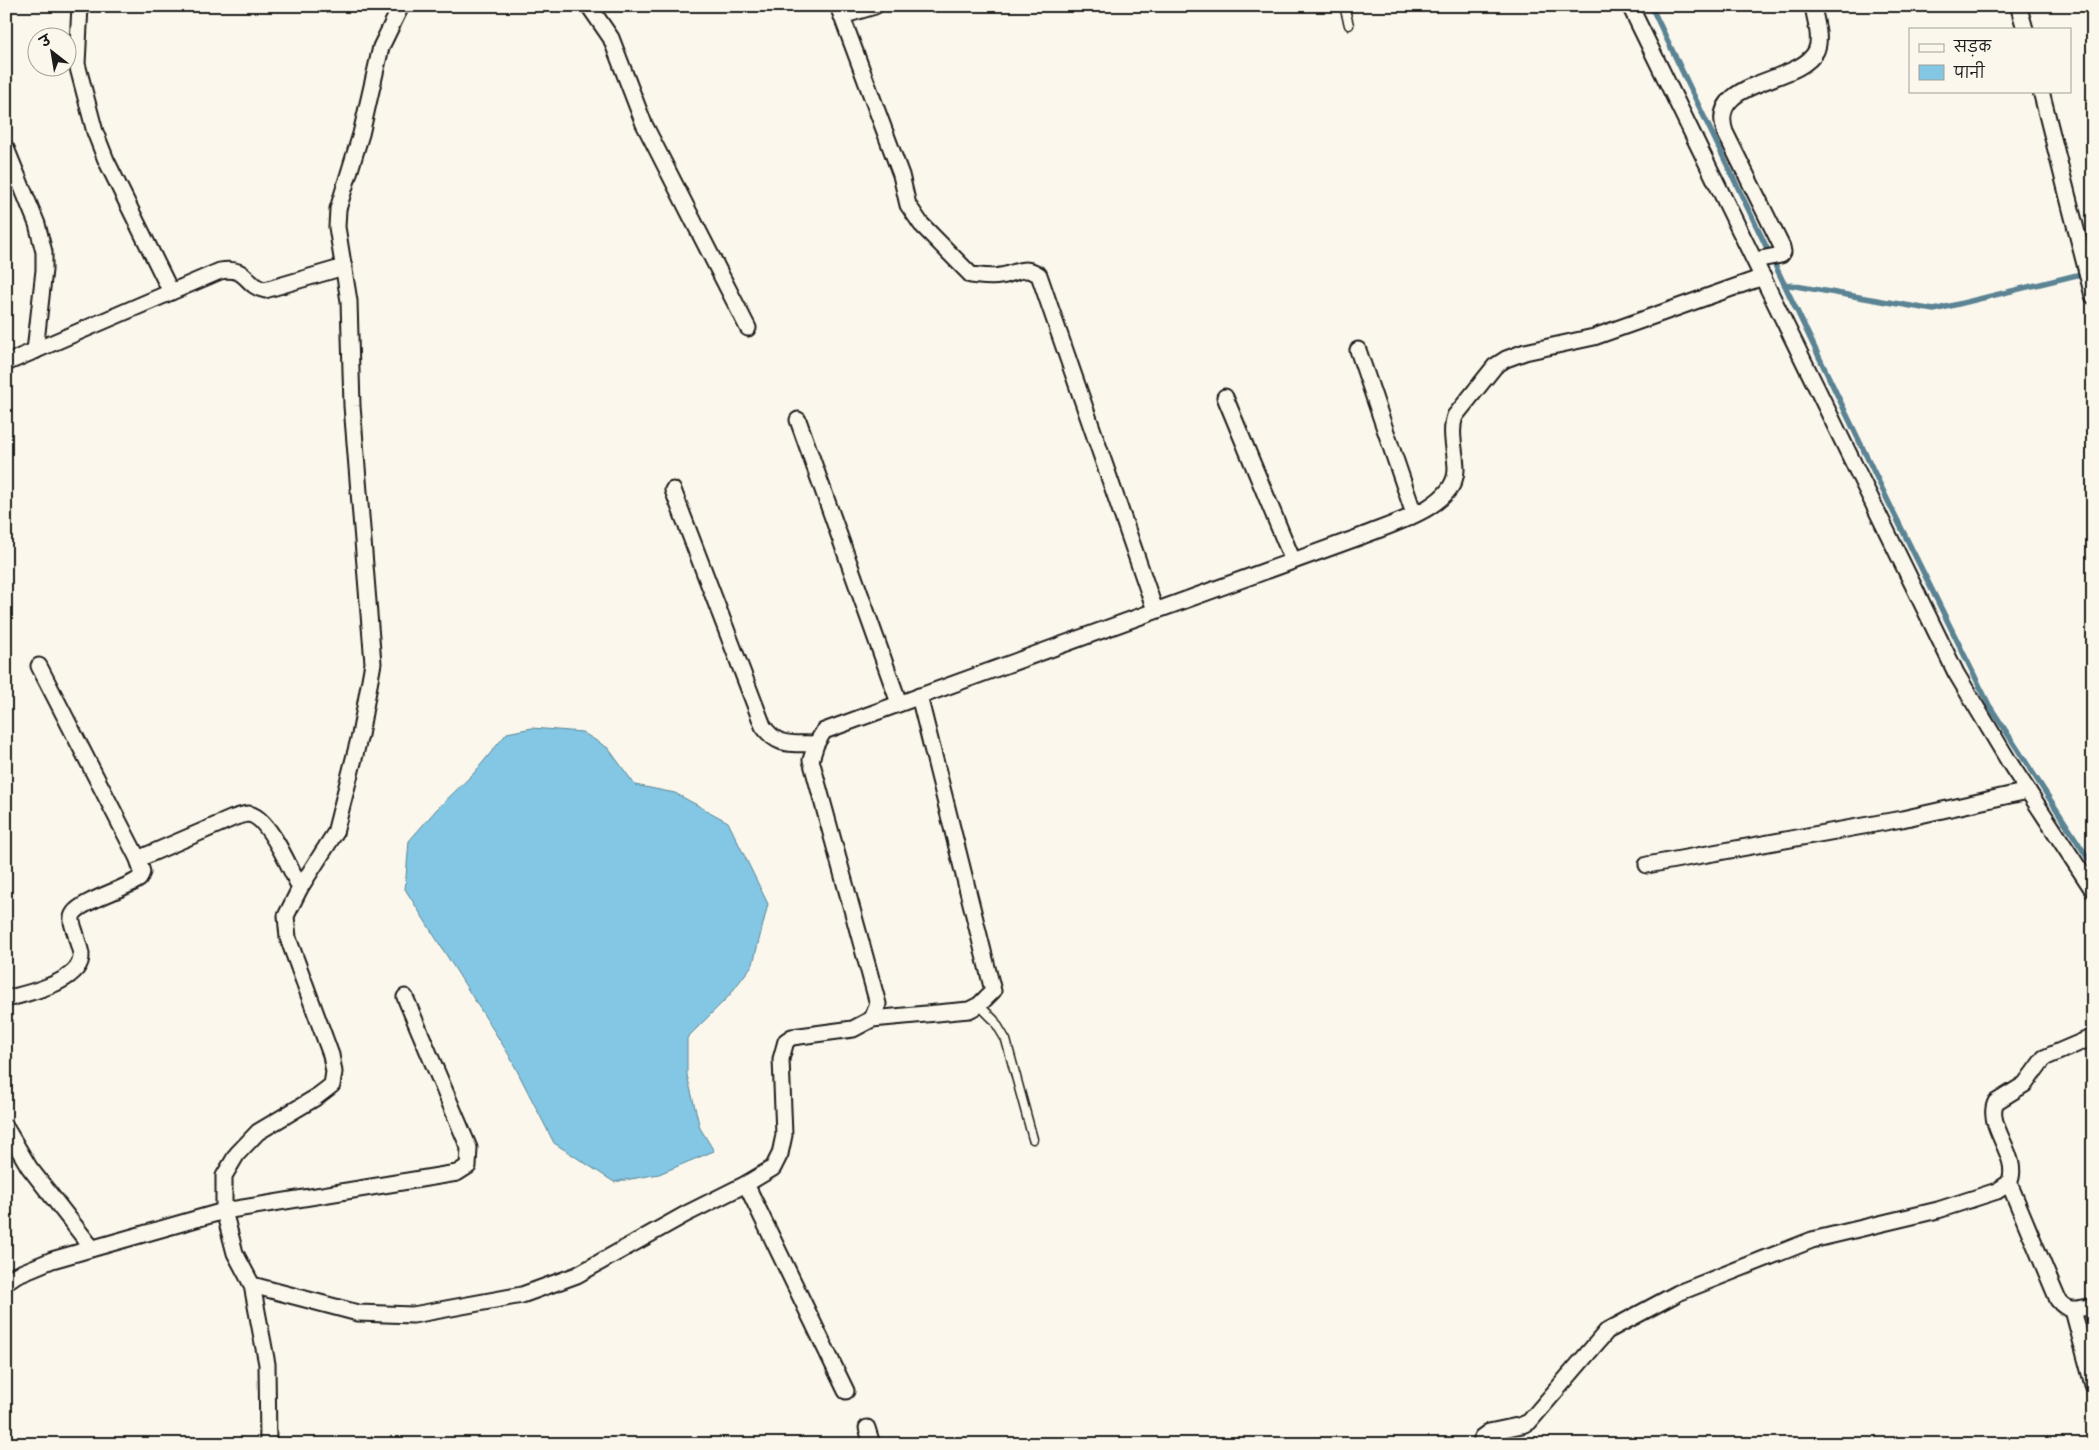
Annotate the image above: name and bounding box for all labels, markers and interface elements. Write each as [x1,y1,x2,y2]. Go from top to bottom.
north arrow [28,28,78,78]
legend [1909,28,2072,92]
text: उ [34,29,55,52]
text: सड़क [1953,36,1992,57]
text: पानी [1953,61,1986,82]

